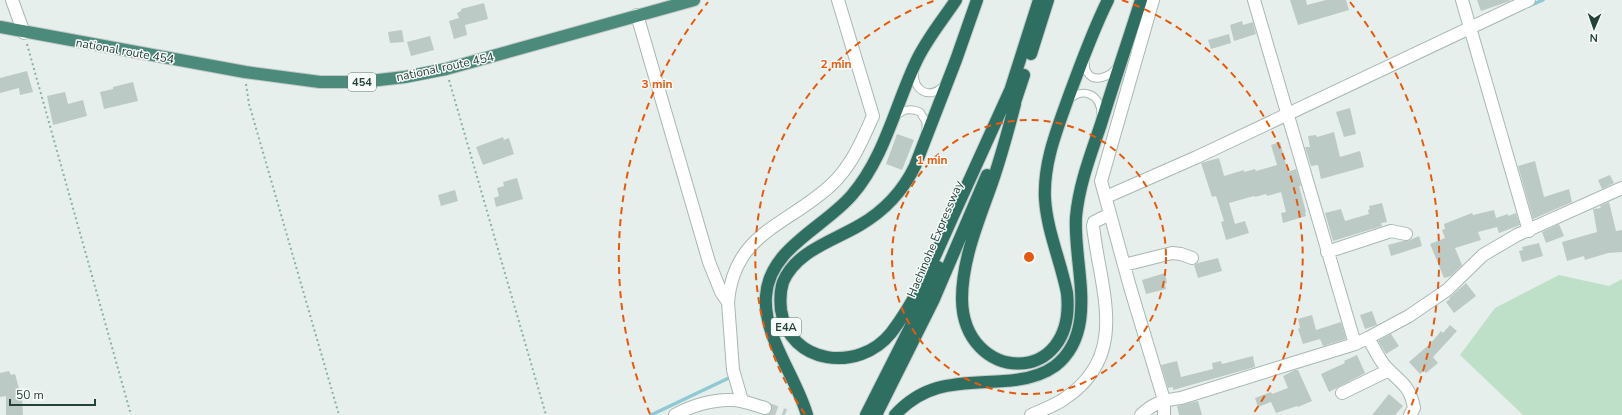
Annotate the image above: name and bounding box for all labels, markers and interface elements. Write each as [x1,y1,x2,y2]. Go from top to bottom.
north arrow [1574,8,1614,48]
text: N [1589,30,1598,45]
street label: national route 454 [75,34,175,68]
street label: national route 454 [395,49,495,85]
text: 2 min [820,56,852,72]
road number: 454 [348,73,376,91]
text: 3 min [641,76,673,92]
text: 1 min [916,152,948,168]
street label: Hachinohe Expressway [903,177,967,300]
centre of rings [1022,250,1036,264]
road number: E4A [771,318,801,336]
scale bar [10,381,95,407]
text: 50 m [16,387,44,403]

